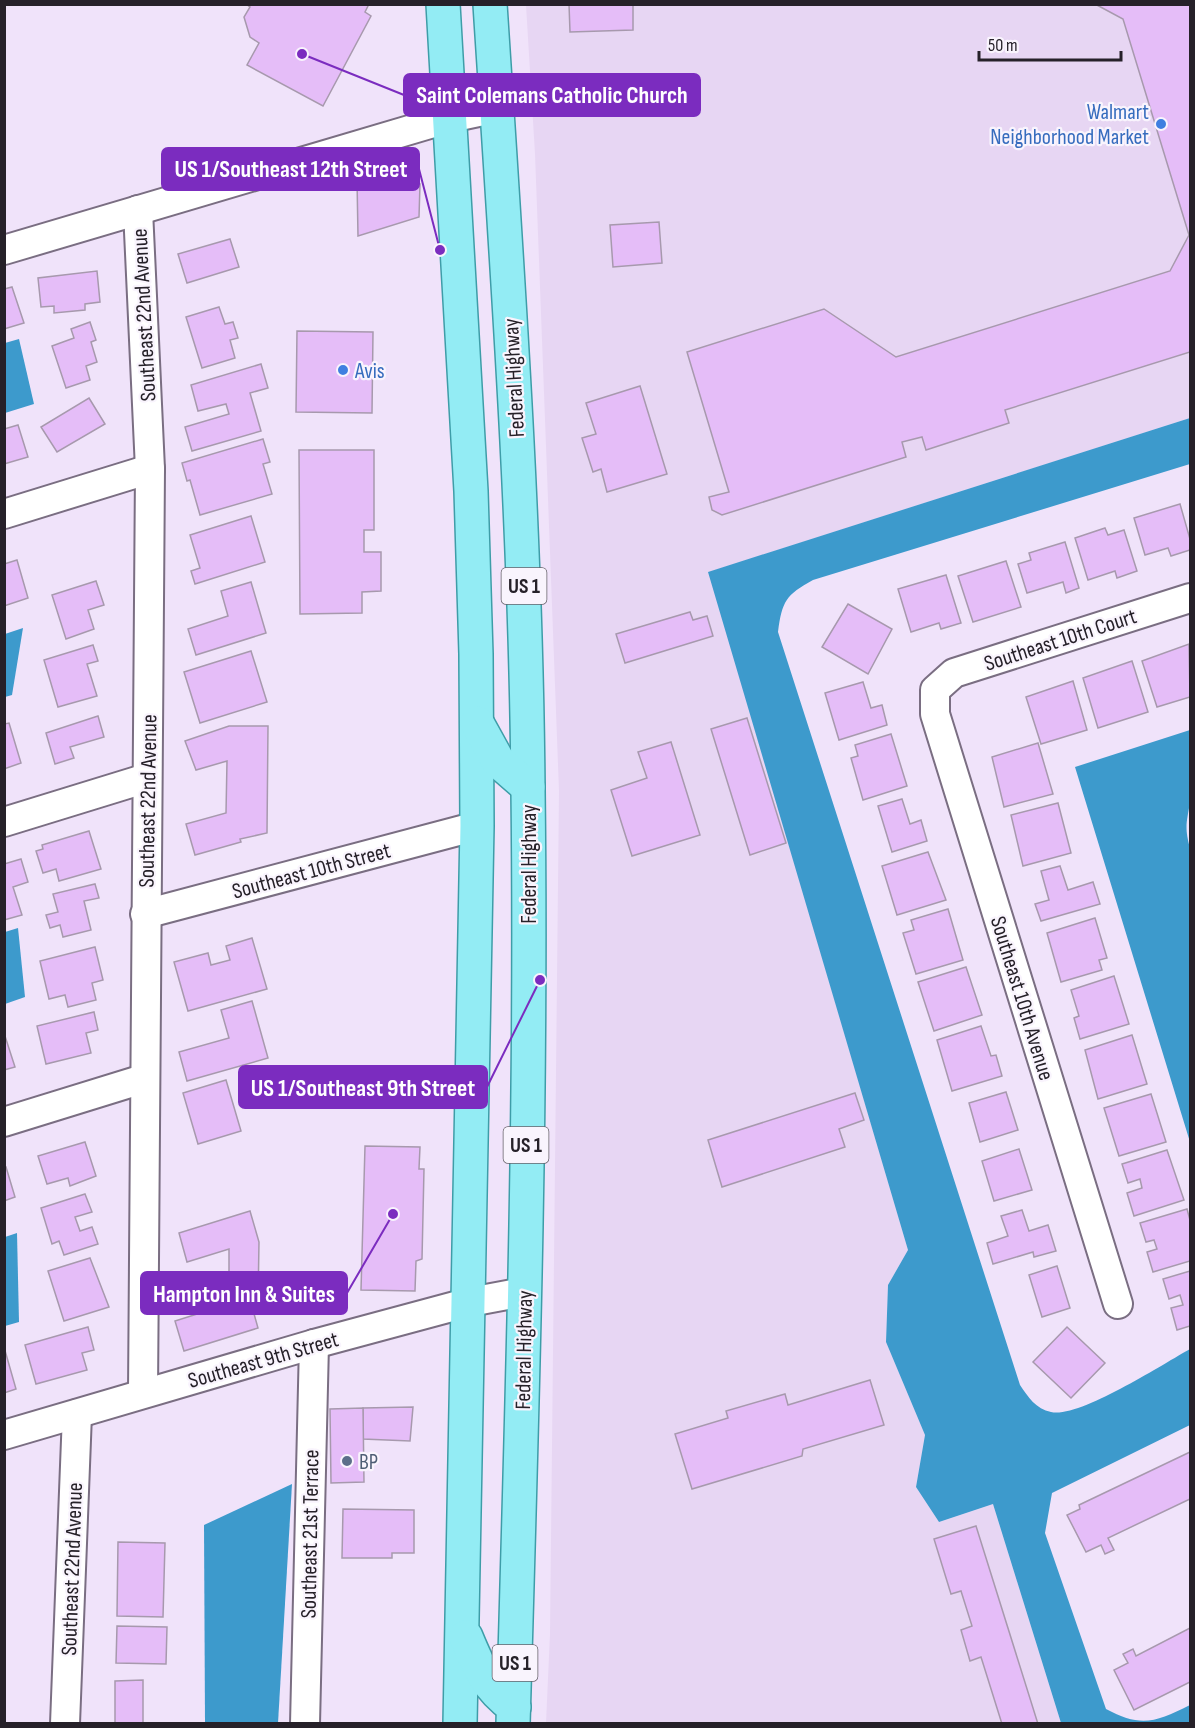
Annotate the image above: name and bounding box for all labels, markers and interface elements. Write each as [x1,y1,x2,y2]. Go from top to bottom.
scale bar [979,24,1122,62]
text: 50 m [988,35,1018,56]
callout: Saint Colemans Catholic Church [404,74,700,116]
text: Saint Colemans Catholic Church [416,81,688,110]
place label: Walmart Neighborhood Market [990,99,1149,151]
marker: Walmart Neighborhood Market [1154,117,1168,131]
callout: US 1/Southeast 12th Street [162,148,419,190]
text: US 1/Southeast 12th Street [175,155,408,184]
street label: Southeast 22nd Avenue [126,228,163,402]
street label: Federal Highway [498,317,531,438]
place label: Avis [354,358,385,385]
marker: Avis [336,363,350,377]
road number: US 1 [502,568,546,604]
street label: Southeast 10th Court [981,603,1140,678]
street label: Southeast 22nd Avenue [133,714,164,888]
street label: Federal Highway [516,804,543,924]
street label: Southeast 10th Street [229,837,394,906]
street label: Southeast 10th Avenue [984,913,1059,1084]
callout: US 1/Southeast 9th Street [239,1066,487,1108]
text: US 1/Southeast 9th Street [251,1074,475,1103]
road number: US 1 [504,1127,548,1163]
callout: Hampton Inn & Suites [141,1272,347,1314]
text: Hampton Inn & Suites [153,1280,335,1309]
street label: Federal Highway [510,1290,539,1410]
street label: Southeast 9th Street [185,1326,342,1395]
street label: Southeast 21st Terrace [296,1449,325,1619]
place label: BP [359,1449,378,1476]
marker: BP [340,1454,354,1468]
street label: Southeast 22nd Avenue [56,1482,89,1656]
road number: US 1 [492,1645,538,1681]

